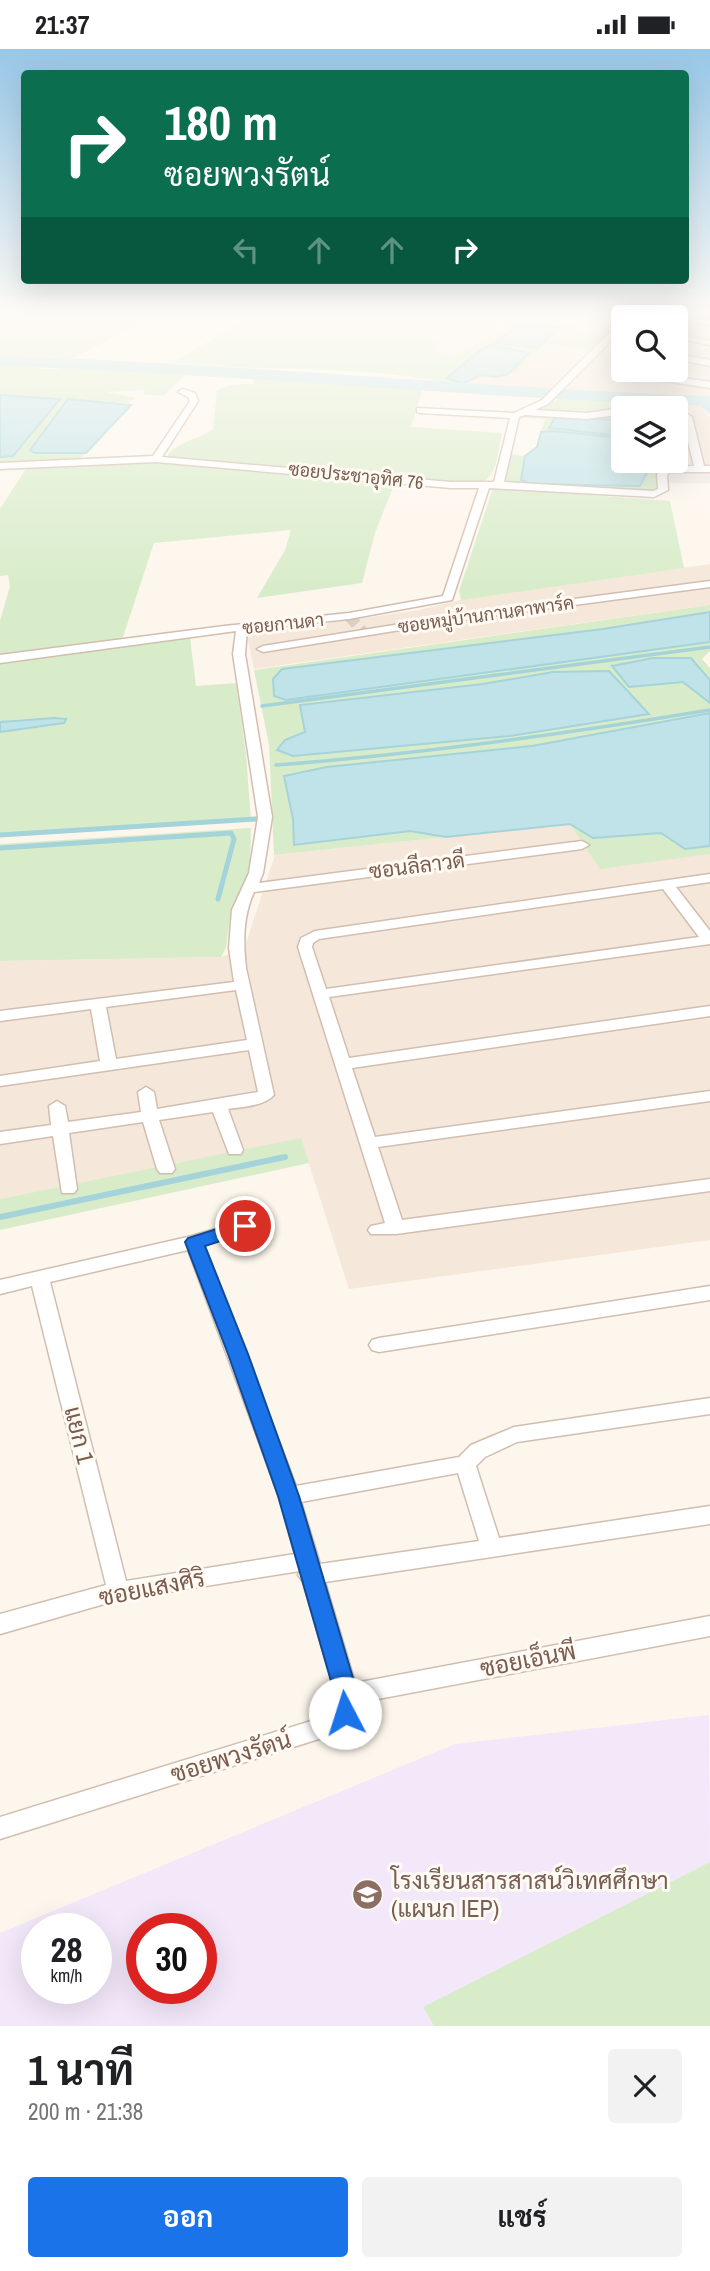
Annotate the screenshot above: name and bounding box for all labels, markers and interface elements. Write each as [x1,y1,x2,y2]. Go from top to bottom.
text: 21:37 [35,7,90,42]
text: 180 m [164,89,278,155]
icon: right [49,98,140,189]
text: ซอยพวงรัตน์ [164,153,330,196]
icon: left [227,231,265,269]
icon: ahead [300,231,338,269]
icon: ahead [373,231,411,269]
icon: right [446,231,484,269]
map controls [611,305,688,473]
button: search [611,305,688,382]
button: layers [611,396,688,473]
street label: ซอยประชาอุทิศ 76 [287,456,425,495]
street label: ซอยหมู่บ้านกานดาพาร์ค [396,590,576,640]
street label: ซอยกานดา [241,607,325,640]
street label: ซอนลีลาวดี [367,845,467,886]
pin [215,1196,275,1256]
icon: arrive [226,1207,264,1245]
street label: แยก 1 [57,1403,103,1467]
street label: ซอยแสงศิริ [96,1561,208,1613]
street label: ซอยเอ็นพี [477,1634,578,1684]
position arrow [308,1676,382,1750]
street label: ซอยพวงรัตน์ [166,1723,295,1790]
place label: โรงเรียนสารสาสน์วิเทศศึกษา (แผนก IEP) [389,1864,669,1924]
school or university icon: โรงเรียนสารสาสน์วิเทศศึกษา (แผนก IEP) [351,1878,385,1912]
speed limit sign: 30 [126,1913,217,2004]
text: 28 [51,1926,82,1973]
text: km/h [51,1963,83,1988]
text: 1 นาที [28,2042,134,2098]
button: close [608,2049,682,2123]
text: 200 m · 21:38 [28,2096,143,2127]
button: ออก [28,2177,348,2257]
button: แชร์ [362,2177,682,2257]

